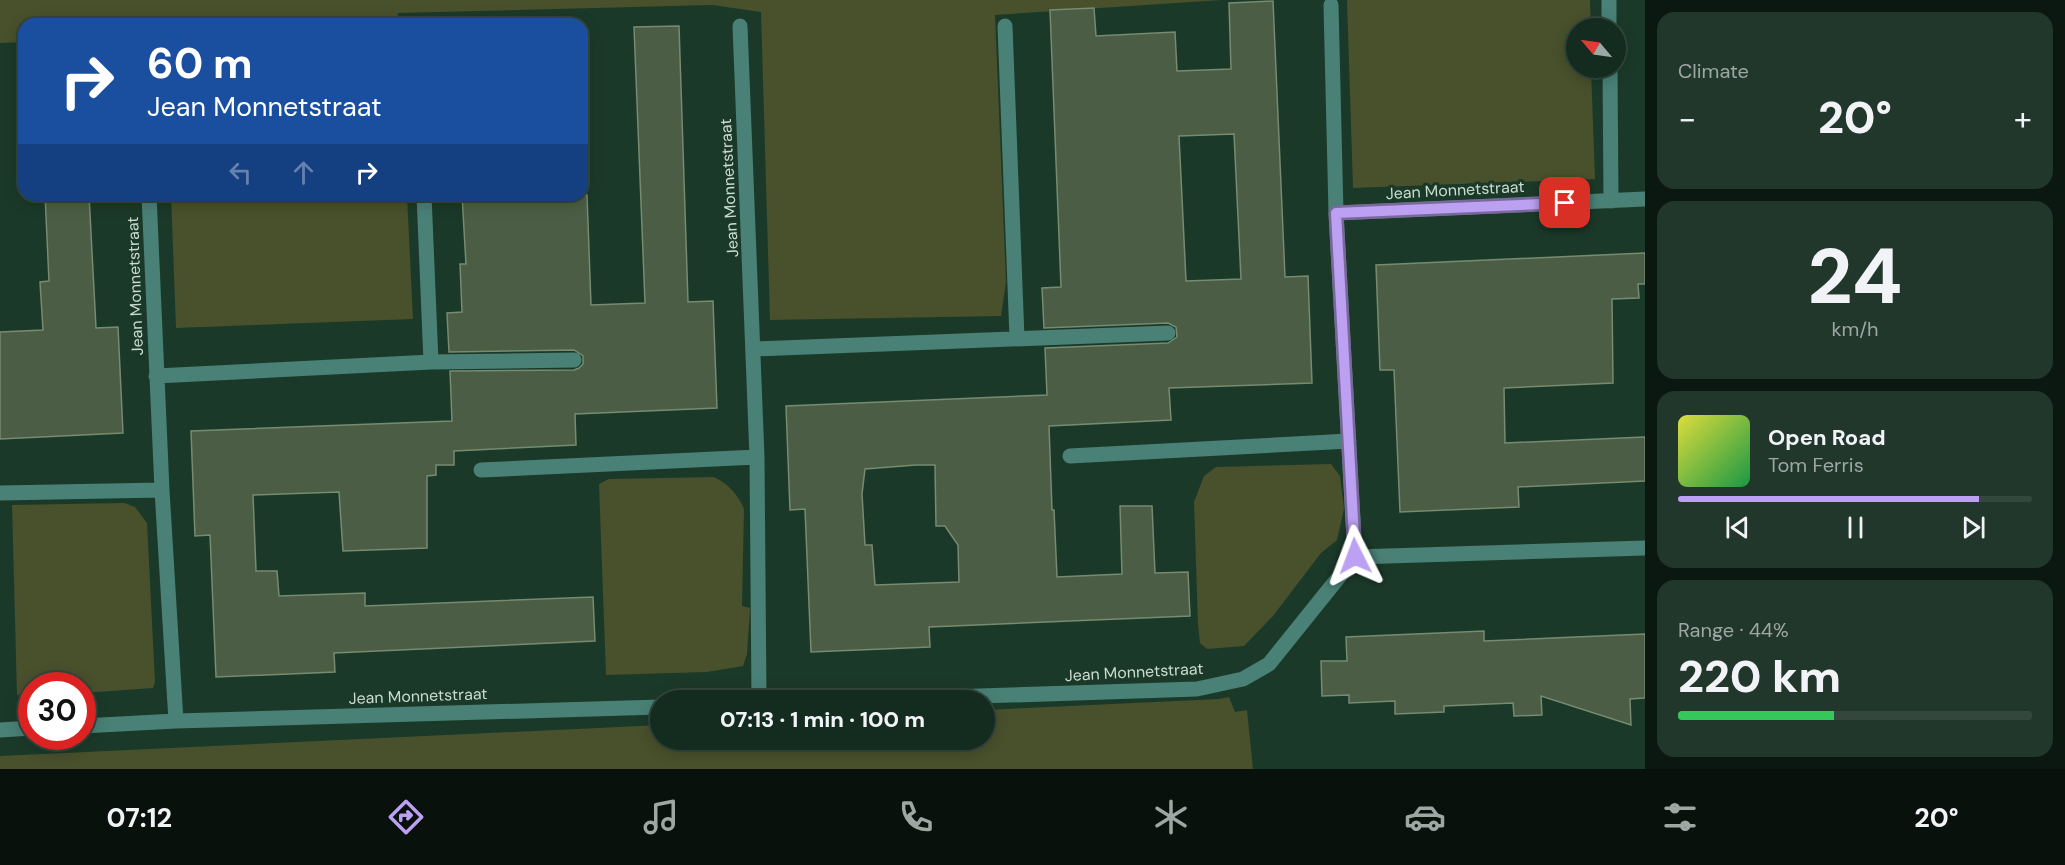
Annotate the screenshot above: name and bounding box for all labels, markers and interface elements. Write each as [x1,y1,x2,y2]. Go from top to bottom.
north arrow [1566,18,1626,78]
map controls [1566,18,1626,78]
text: 60 m [147,36,253,91]
icon: right [48,42,126,120]
text: Climate [1678,58,1749,84]
text: 20° [1818,88,1892,147]
text: Jean Monnetstraat [147,89,382,124]
text: − [1678,97,1696,140]
text: + [2014,97,2032,140]
street label: Jean Monnetstraat [715,118,743,258]
icon: left [224,156,257,189]
icon: ahead [287,156,320,189]
icon: right [350,156,383,189]
street label: Jean Monnetstraat [1385,176,1525,204]
pin [1539,177,1590,228]
icon: arrive [1548,186,1581,219]
street label: Jean Monnetstraat [122,216,148,356]
text: 24 [1807,226,1903,327]
text: km/h [1831,316,1879,342]
text: Open Road [1768,423,1886,452]
text: Tom Ferris [1768,452,1864,478]
icon: previous [1721,511,1754,544]
icon: pause [1839,511,1872,544]
icon: next [1957,511,1990,544]
position arrow [1323,524,1387,588]
text: Range · 44% [1678,617,1789,643]
text: 220 km [1678,647,1841,706]
street label: Jean Monnetstraat [1064,658,1204,686]
speed limit sign: 30 [18,672,96,750]
street label: Jean Monnetstraat [348,683,488,709]
text: 07:13 · 1 min · 100 m [720,705,925,734]
icon: directions [385,796,427,838]
icon: music [640,796,682,838]
icon: phone [895,796,937,838]
icon: climate [1150,796,1192,838]
icon: car [1404,796,1446,838]
icon: filters [1659,796,1701,838]
text: 07:12 [106,800,172,835]
text: 20° [1914,800,1958,835]

